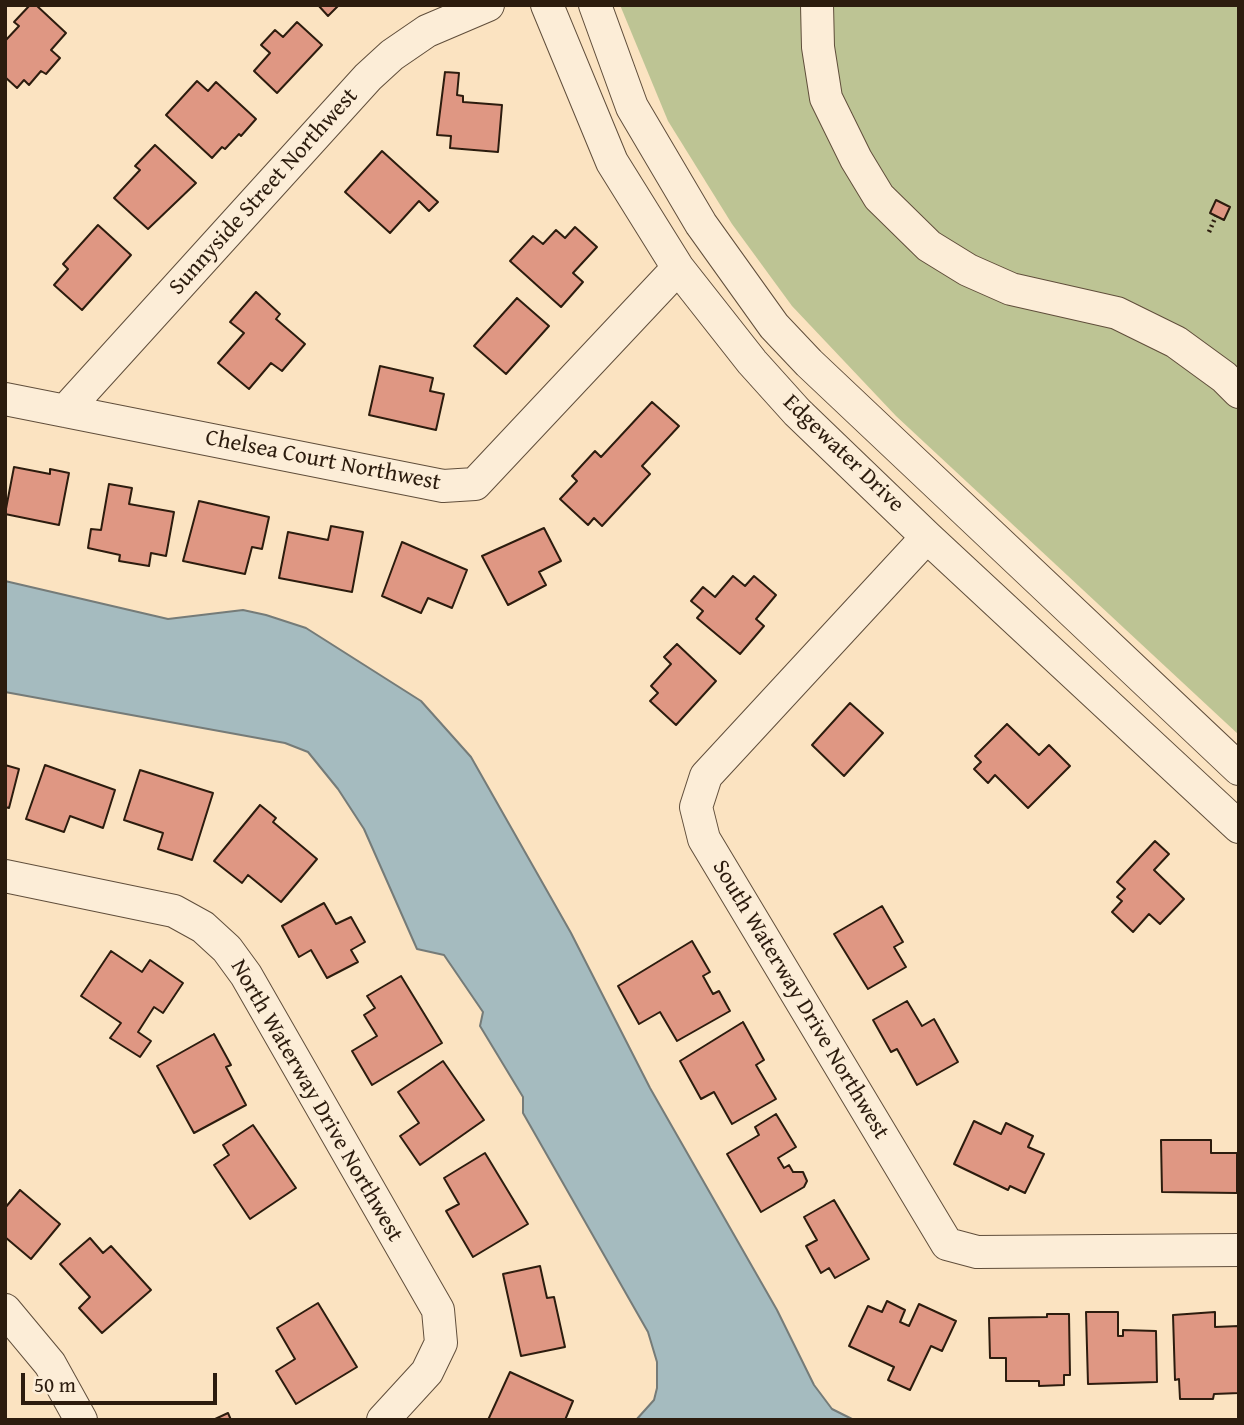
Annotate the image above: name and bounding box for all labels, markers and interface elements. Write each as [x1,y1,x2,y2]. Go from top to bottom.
street label: Sunnyside Street Northwest [164,83,364,301]
street label: Edgewater Drive [777,389,909,519]
street label: Chelsea Court Northwest [203,425,443,497]
street label: South Waterway Drive Northwest [706,855,894,1145]
street label: North Waterway Drive Northwest [224,955,408,1247]
scale bar [24,1358,220,1402]
text: 50 m [34,1369,76,1400]

